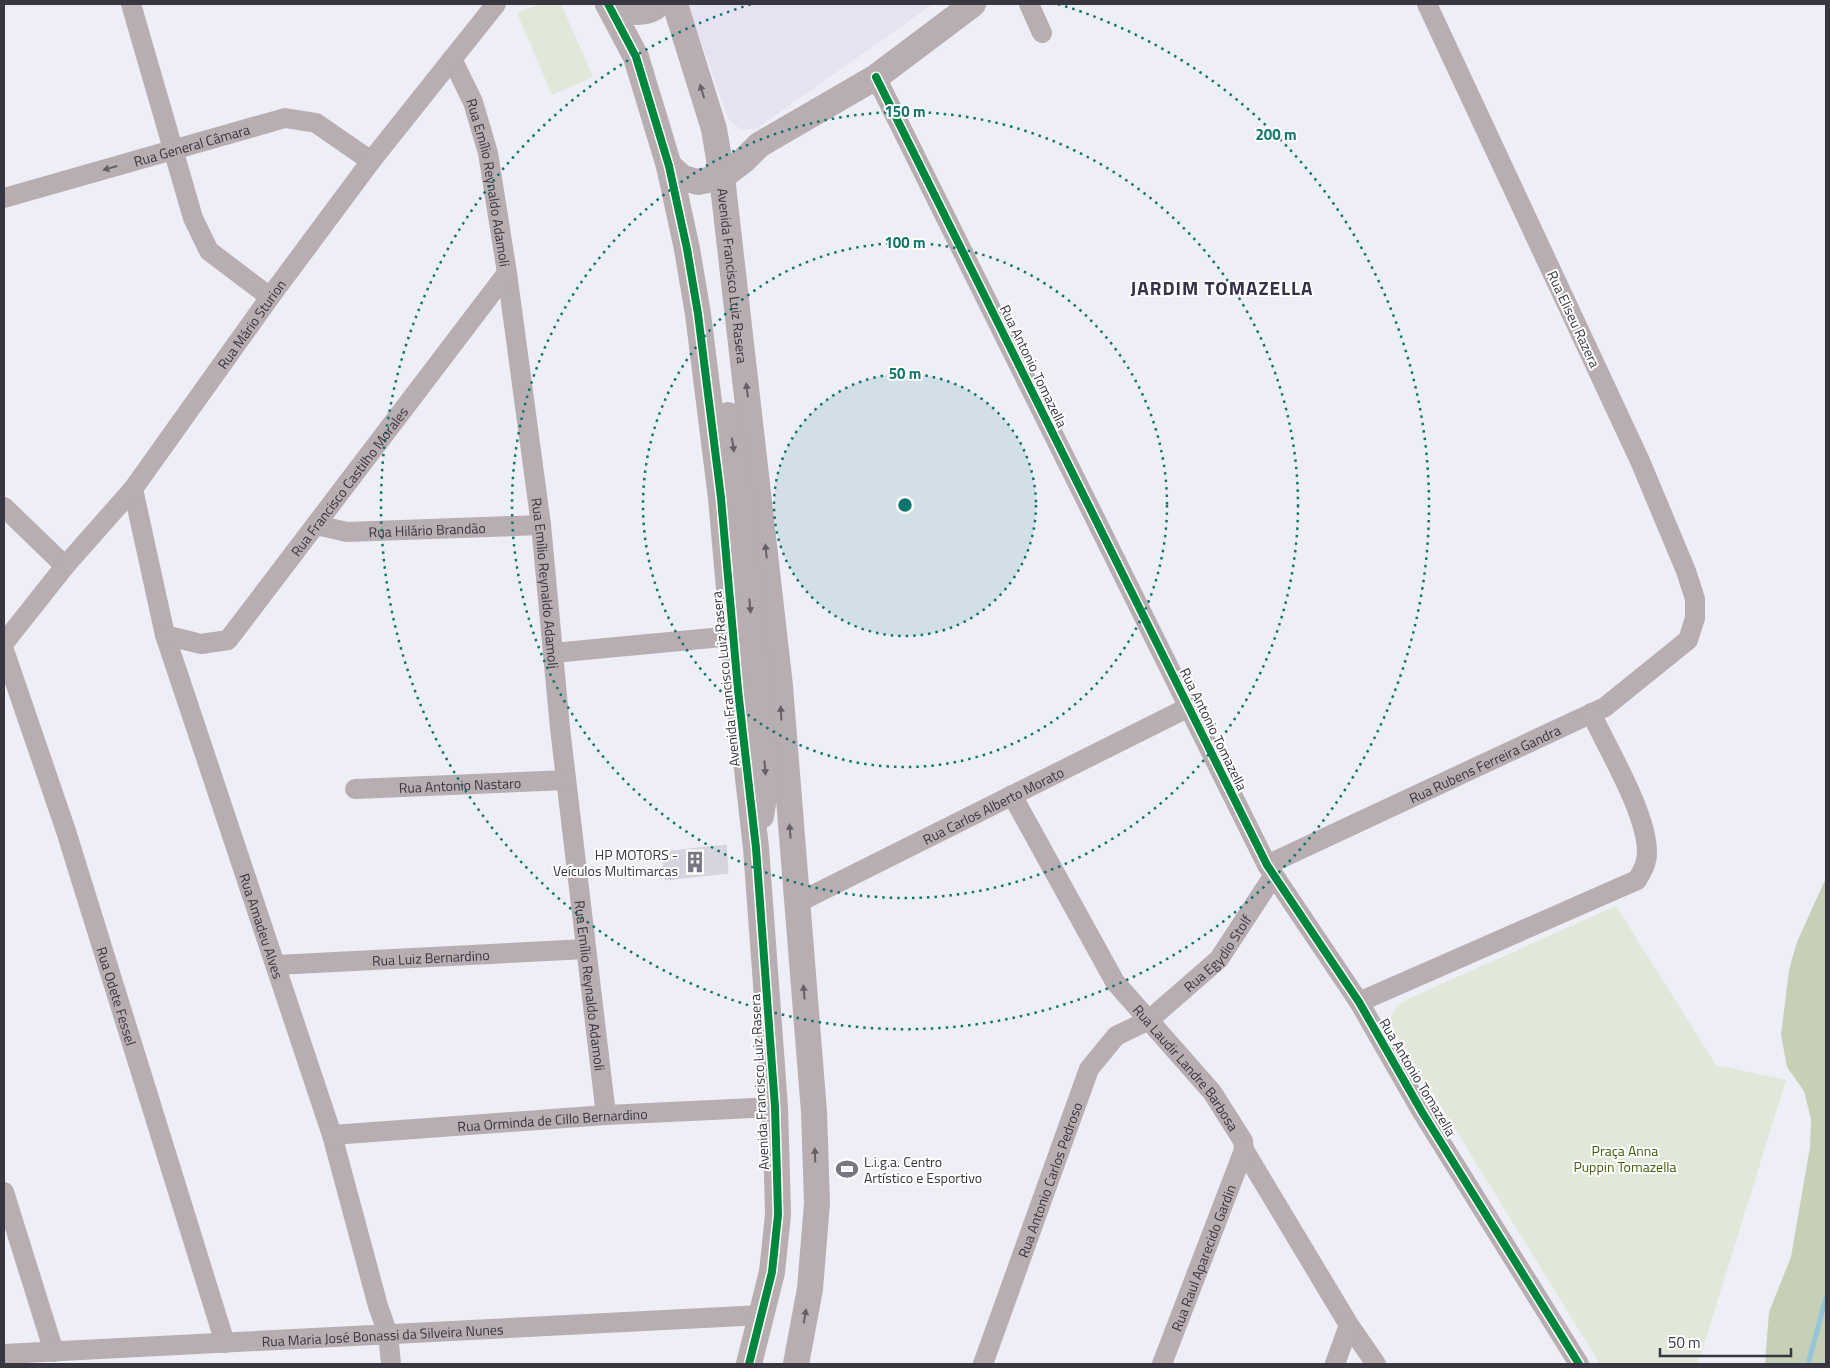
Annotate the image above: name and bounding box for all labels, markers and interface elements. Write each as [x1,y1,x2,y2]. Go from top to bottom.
one-way arrow [698,84,705,99]
street label: Rua Emílio Reynaldo Adamoli [462,96,516,268]
text: 150 m [884,100,926,123]
street label: Rua General Câmara [131,118,252,171]
text: 200 m [1255,123,1297,146]
one-way arrow [102,164,117,172]
street label: Avenida Francisco Luiz Rasera [713,187,754,365]
text: 100 m [884,231,926,254]
street label: Rua Eliseu Razera [1542,267,1606,371]
district label: JARDIM TOMAZELLA [1130,273,1314,302]
street label: Rua Mário Sturion [212,275,290,373]
street label: Rua Antonio Tomazella [995,301,1073,431]
text: 50 m [889,362,921,385]
one-way arrow [743,382,751,398]
street label: Rua Francisco Castilho Morales [285,402,413,560]
one-way arrow [729,437,737,453]
street label: Rua Emílio Reynaldo Adamoli [527,496,565,669]
centre of rings [896,496,914,514]
street label: Rua Hilário Brandão [368,517,486,542]
one-way arrow [761,543,769,559]
street label: Avenida Francisco Luiz Rasera [705,590,745,768]
one-way arrow [746,599,754,615]
street label: Rua Antonio Tomazella [1175,664,1253,794]
one-way arrow [777,705,785,721]
street label: Rua Rubens Ferreira Gandra [1405,719,1564,808]
one-way arrow [762,760,770,776]
street label: Rua Carlos Alberto Morato [919,761,1067,849]
street label: Rua Antonio Nastaro [398,771,522,798]
one-way arrow [786,822,794,838]
place label: HP MOTORS - Veículos Multimarcas [553,844,678,881]
building icon: HP MOTORS - Veículos Multimarcas [682,849,708,875]
street label: Rua Amadeu Alves [235,870,289,981]
street label: Rua Emílio Reynaldo Adamoli [570,899,611,1072]
street label: Rua Egydio Stolf [1178,910,1256,996]
street label: Rua Luiz Bernardino [371,943,490,971]
street label: Rua Odete Fessel [92,944,142,1048]
one-way arrow [800,984,808,1000]
street label: Avenida Francisco Luiz Rasera [744,994,774,1170]
street label: Rua Laudir Landre Barbosa [1129,999,1244,1135]
street label: Rua Antonio Tomazella [1374,1014,1462,1140]
street label: Rua Antonio Carlos Pedroso [1012,1099,1087,1260]
street label: Rua Orminda de Cillo Bernardino [457,1103,648,1136]
park label: Praça Anna Puppin Tomazella [1573,1140,1677,1177]
one-way arrow [811,1146,819,1162]
place label: L.i.g.a. Centro Artístico e Esportivo [864,1151,982,1188]
sports icon: L.i.g.a. Centro Artístico e Esportivo [834,1156,860,1182]
street label: Rua Raul Aparecido Gardin [1165,1181,1240,1334]
one-way arrow [801,1308,809,1324]
street label: Rua Maria José Bonassi da Silveira Nunes [261,1318,504,1351]
scale bar [1660,1326,1791,1358]
text: 50 m [1668,1331,1701,1354]

